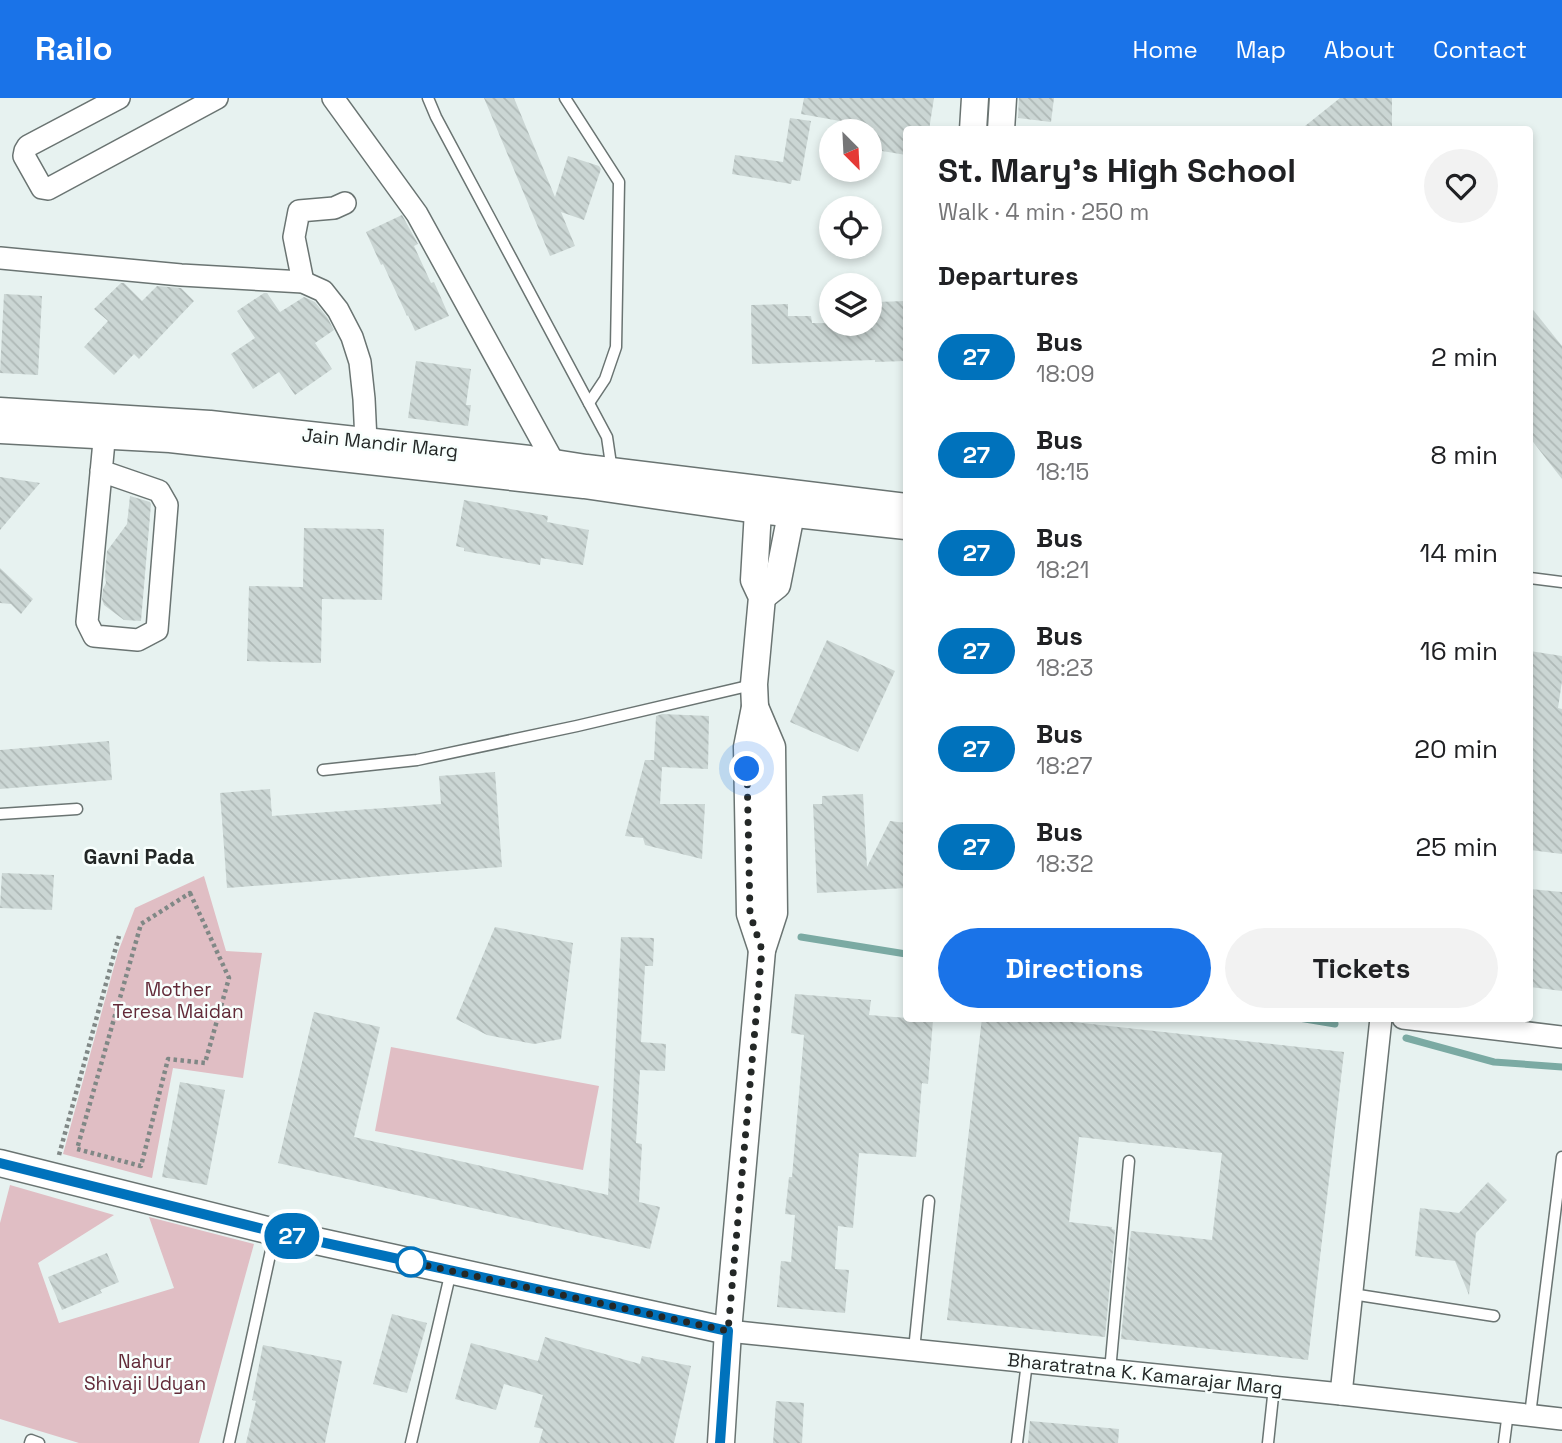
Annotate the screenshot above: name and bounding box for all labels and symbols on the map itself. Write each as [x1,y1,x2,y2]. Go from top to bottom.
north arrow [819,119,882,182]
street label: Jain Mandir Marg [300,422,460,464]
your location [729,751,764,786]
district label: Gavni Pada [84,843,194,870]
park label: Mother Teresa Maidan [112,977,244,1024]
line badge: 27 [260,1213,324,1259]
unlabelled marker [396,1247,426,1277]
street label: Bharatratna K. Kamarajar Marg [1006,1347,1284,1401]
park label: Nahur Shivaji Udyan [84,1349,206,1396]

